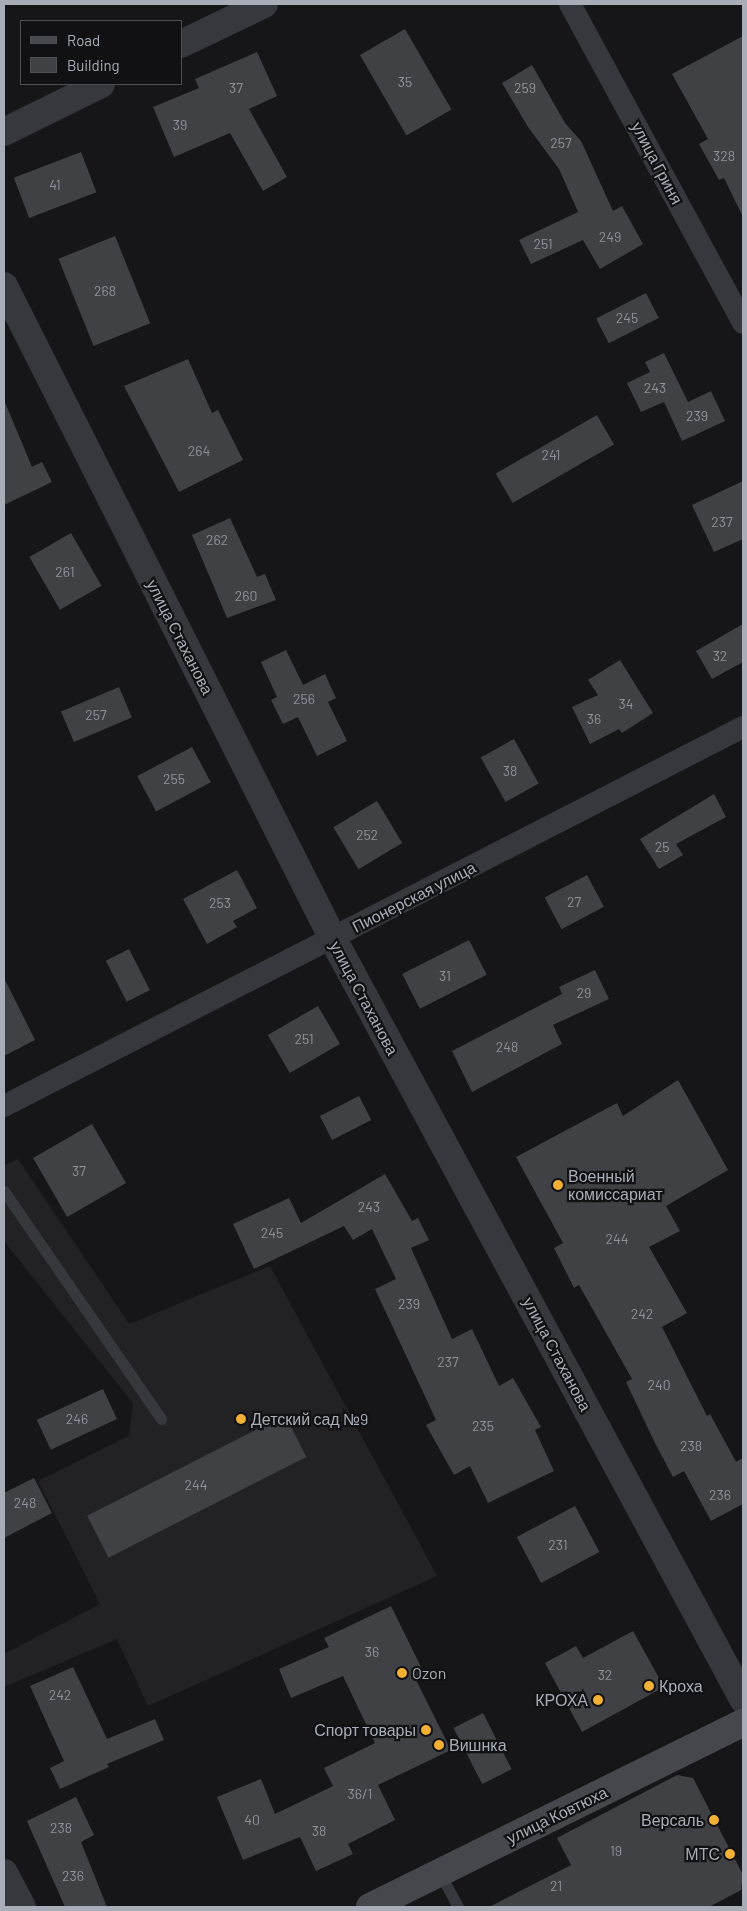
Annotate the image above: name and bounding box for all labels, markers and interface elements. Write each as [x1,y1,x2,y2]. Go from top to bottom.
legend [20,20,182,85]
text: Road [67,31,100,49]
text: Building [67,56,120,74]
house number: 35 [398,74,412,90]
house number: 37 [229,80,243,96]
house number: 259 [514,80,536,96]
house number: 39 [173,117,187,133]
street label: улица Гриня [627,119,687,207]
house number: 257 [550,135,572,151]
house number: 328 [713,148,735,164]
house number: 41 [49,177,61,193]
house number: 249 [599,229,621,245]
house number: 251 [533,236,553,252]
house number: 268 [94,283,116,299]
house number: 245 [616,310,638,326]
house number: 243 [644,380,666,396]
house number: 239 [686,408,708,424]
house number: 264 [188,443,210,459]
house number: 241 [542,447,560,463]
house number: 237 [711,514,733,530]
house number: 262 [206,532,228,548]
house number: 261 [55,564,75,580]
street label: улица Стаханова [143,576,217,698]
house number: 260 [235,588,257,604]
house number: 32 [713,648,727,664]
house number: 256 [293,691,315,707]
house number: 34 [619,696,633,712]
house number: 257 [85,707,107,723]
house number: 36 [587,711,601,727]
house number: 38 [503,763,517,779]
house number: 255 [163,771,185,787]
house number: 252 [356,827,378,843]
house number: 25 [655,839,669,855]
street label: Пионерская улица [349,858,479,936]
house number: 27 [567,894,581,910]
house number: 253 [209,895,231,911]
street label: улица Стаханова [326,938,402,1058]
house number: 31 [439,968,451,984]
house number: 29 [577,985,591,1001]
house number: 251 [294,1031,314,1047]
house number: 248 [496,1039,518,1055]
house number: 37 [72,1163,86,1179]
place label: Военный комиссариат [568,1166,663,1204]
marker: Военный комиссариат [552,1179,564,1191]
house number: 243 [358,1199,380,1215]
house number: 245 [261,1225,283,1241]
house number: 244 [606,1231,628,1247]
street label: улица Стаханова [519,1294,595,1414]
house number: 239 [398,1296,420,1312]
house number: 242 [631,1306,653,1322]
house number: 237 [437,1354,459,1370]
house number: 240 [647,1377,671,1393]
place label: Детский сад №9 [251,1409,368,1429]
house number: 246 [66,1411,88,1427]
marker: Детский сад №9 [235,1413,247,1425]
house number: 235 [472,1418,494,1434]
house number: 238 [680,1438,702,1454]
house number: 244 [185,1477,207,1493]
house number: 236 [709,1487,731,1503]
house number: 248 [14,1495,36,1511]
house number: 231 [548,1537,568,1553]
house number: 36 [365,1644,379,1660]
place label: Ozon [412,1663,446,1683]
marker: Ozon [396,1667,408,1679]
house number: 32 [598,1667,612,1683]
place label: Кроха [659,1676,703,1696]
marker: Кроха [643,1680,655,1692]
house number: 242 [49,1687,71,1703]
place label: КРОХА [535,1690,588,1710]
marker: КРОХА [592,1694,604,1706]
place label: Спорт товары [314,1720,416,1740]
marker: Спорт товары [420,1724,432,1736]
place label: Вишнка [449,1735,507,1755]
marker: Вишнка [433,1739,445,1751]
street label: улица Ковтюха [504,1782,610,1848]
house number: 36/1 [348,1786,372,1802]
place label: Версаль [641,1810,704,1830]
house number: 40 [244,1812,260,1828]
marker: Версаль [708,1814,720,1826]
house number: 238 [50,1820,72,1836]
house number: 38 [312,1823,326,1839]
house number: 19 [610,1843,622,1859]
place label: МТС [685,1844,720,1864]
marker: МТС [724,1848,736,1860]
house number: 236 [62,1868,84,1884]
house number: 21 [550,1878,562,1894]

